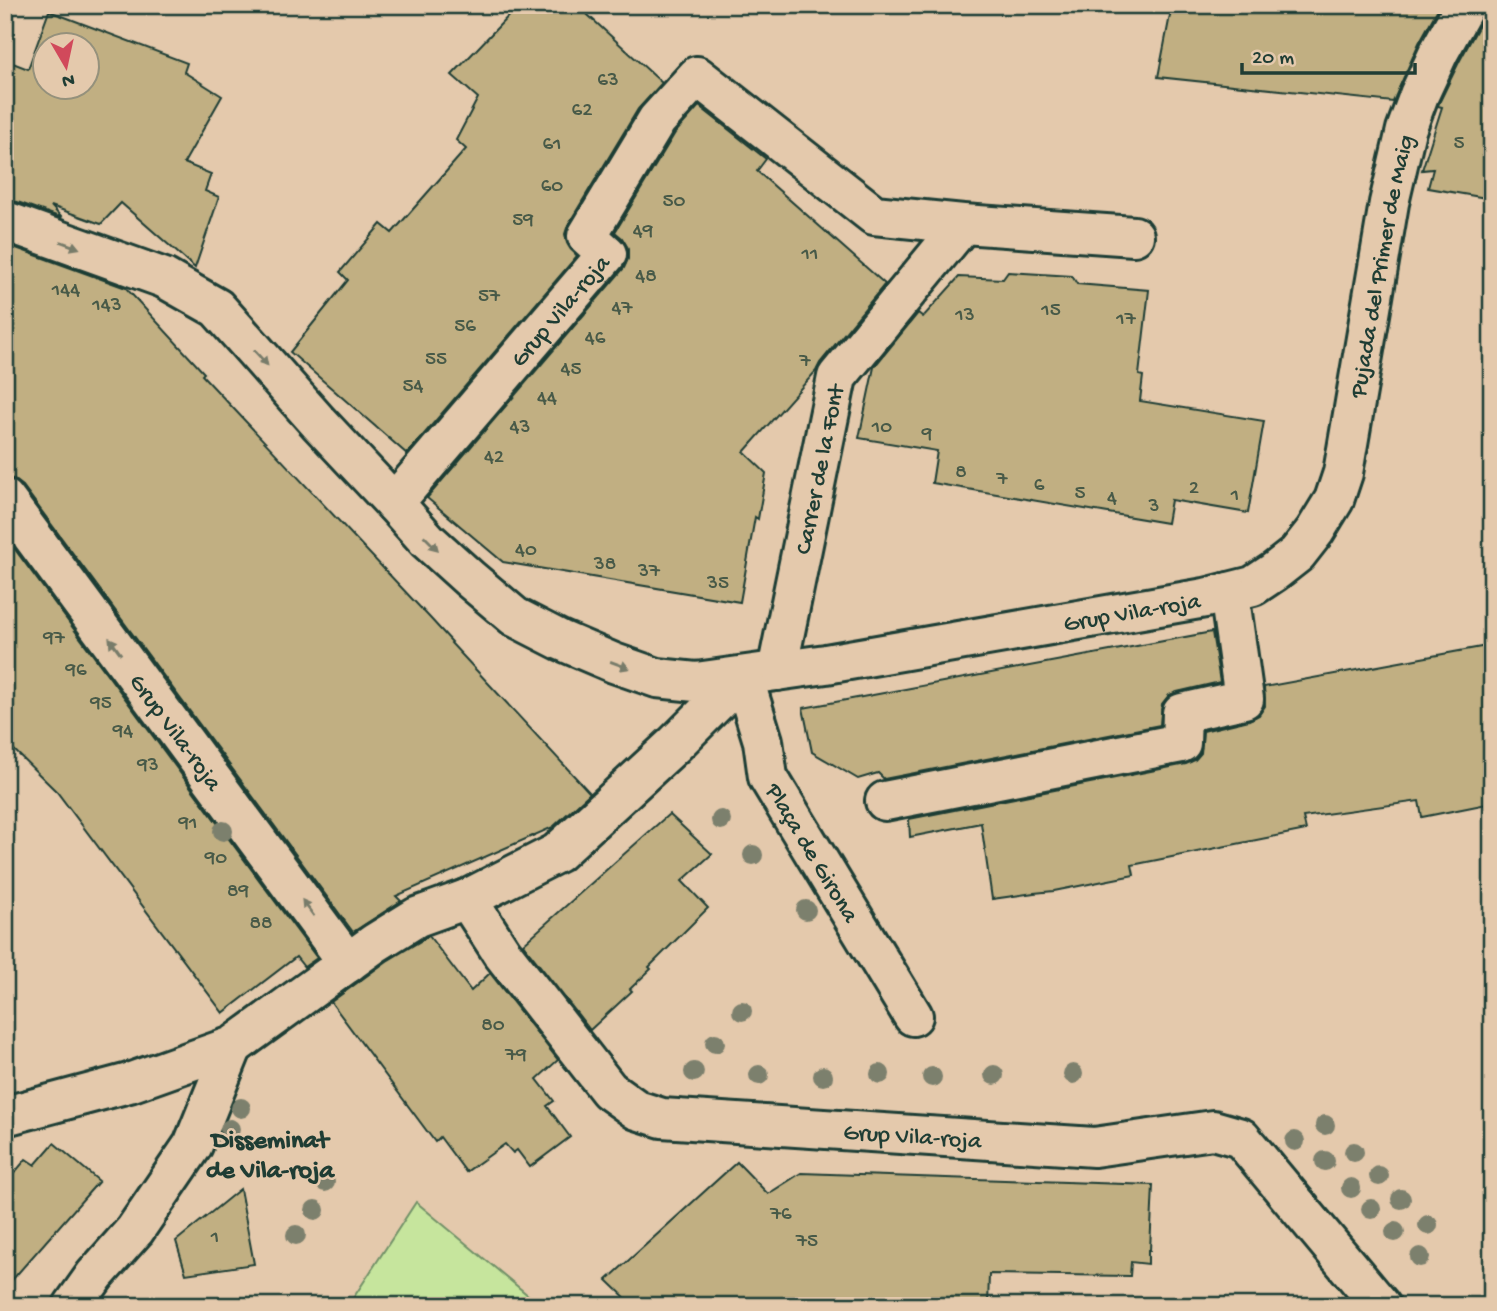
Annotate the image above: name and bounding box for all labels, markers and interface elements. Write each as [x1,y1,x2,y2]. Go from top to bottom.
north arrow [32,32,102,102]
scale bar [1242,32,1415,76]
text: 20 m [1252,47,1294,72]
text: N [60,67,76,92]
house number: 63 [597,69,619,94]
house number: 62 [572,99,592,124]
street label: Pujada del Primer de Maig [1345,132,1422,401]
house number: 5 [1453,132,1465,157]
house number: 61 [542,133,562,158]
house number: 60 [541,175,563,200]
house number: 50 [663,190,686,215]
house number: 59 [512,209,534,234]
house number: 49 [633,220,654,245]
one-way arrow [59,239,80,250]
house number: 11 [801,243,818,268]
street label: Grup Vila-roja [506,250,618,374]
house number: 48 [635,265,657,290]
house number: 144 [51,279,80,304]
house number: 57 [478,285,501,310]
house number: 143 [91,294,122,319]
house number: 47 [612,297,634,322]
house number: 15 [1040,299,1061,324]
house number: 13 [954,304,975,329]
house number: 17 [1115,308,1137,333]
house number: 56 [454,315,476,340]
house number: 46 [585,327,606,352]
house number: 55 [425,348,447,373]
one-way arrow [253,349,269,367]
house number: 7 [799,350,812,375]
house number: 45 [561,358,581,383]
house number: 54 [403,375,424,400]
street label: Carrer de la Font [790,380,853,557]
house number: 44 [537,387,557,412]
house number: 43 [510,416,530,441]
house number: 10 [871,416,892,441]
house number: 9 [921,423,933,448]
house number: 42 [484,446,504,471]
house number: 8 [955,461,967,486]
house number: 7 [996,468,1009,493]
house number: 6 [1034,474,1045,499]
house number: 2 [1189,477,1199,502]
house number: 5 [1074,482,1086,507]
house number: 1 [1230,484,1239,509]
house number: 4 [1107,487,1117,512]
house number: 3 [1148,495,1159,520]
one-way arrow [422,535,439,551]
house number: 40 [515,539,537,564]
house number: 38 [593,553,616,578]
house number: 37 [637,560,661,585]
house number: 35 [706,572,729,597]
street label: Grup Vila-roja [1061,588,1203,640]
house number: 97 [42,627,66,652]
one-way arrow [108,637,122,655]
house number: 96 [64,659,87,684]
one-way arrow [610,660,631,671]
street label: Grup Vila-roja [121,669,227,798]
house number: 95 [89,692,112,717]
house number: 94 [112,720,133,745]
house number: 93 [136,754,159,779]
street label: Plaça de Girona [757,778,864,929]
house number: 91 [177,812,198,837]
house number: 90 [204,847,227,872]
house number: 89 [227,880,249,905]
one-way arrow [301,899,315,917]
house number: 88 [249,912,273,937]
house number: 80 [481,1014,505,1039]
house number: 79 [504,1044,527,1069]
street label: Grup Vila-roja [842,1119,983,1157]
district label: Disseminat de Vila-roja [206,1127,336,1188]
house number: 76 [769,1203,792,1228]
house number: 1 [210,1226,219,1251]
house number: 75 [795,1230,818,1255]

